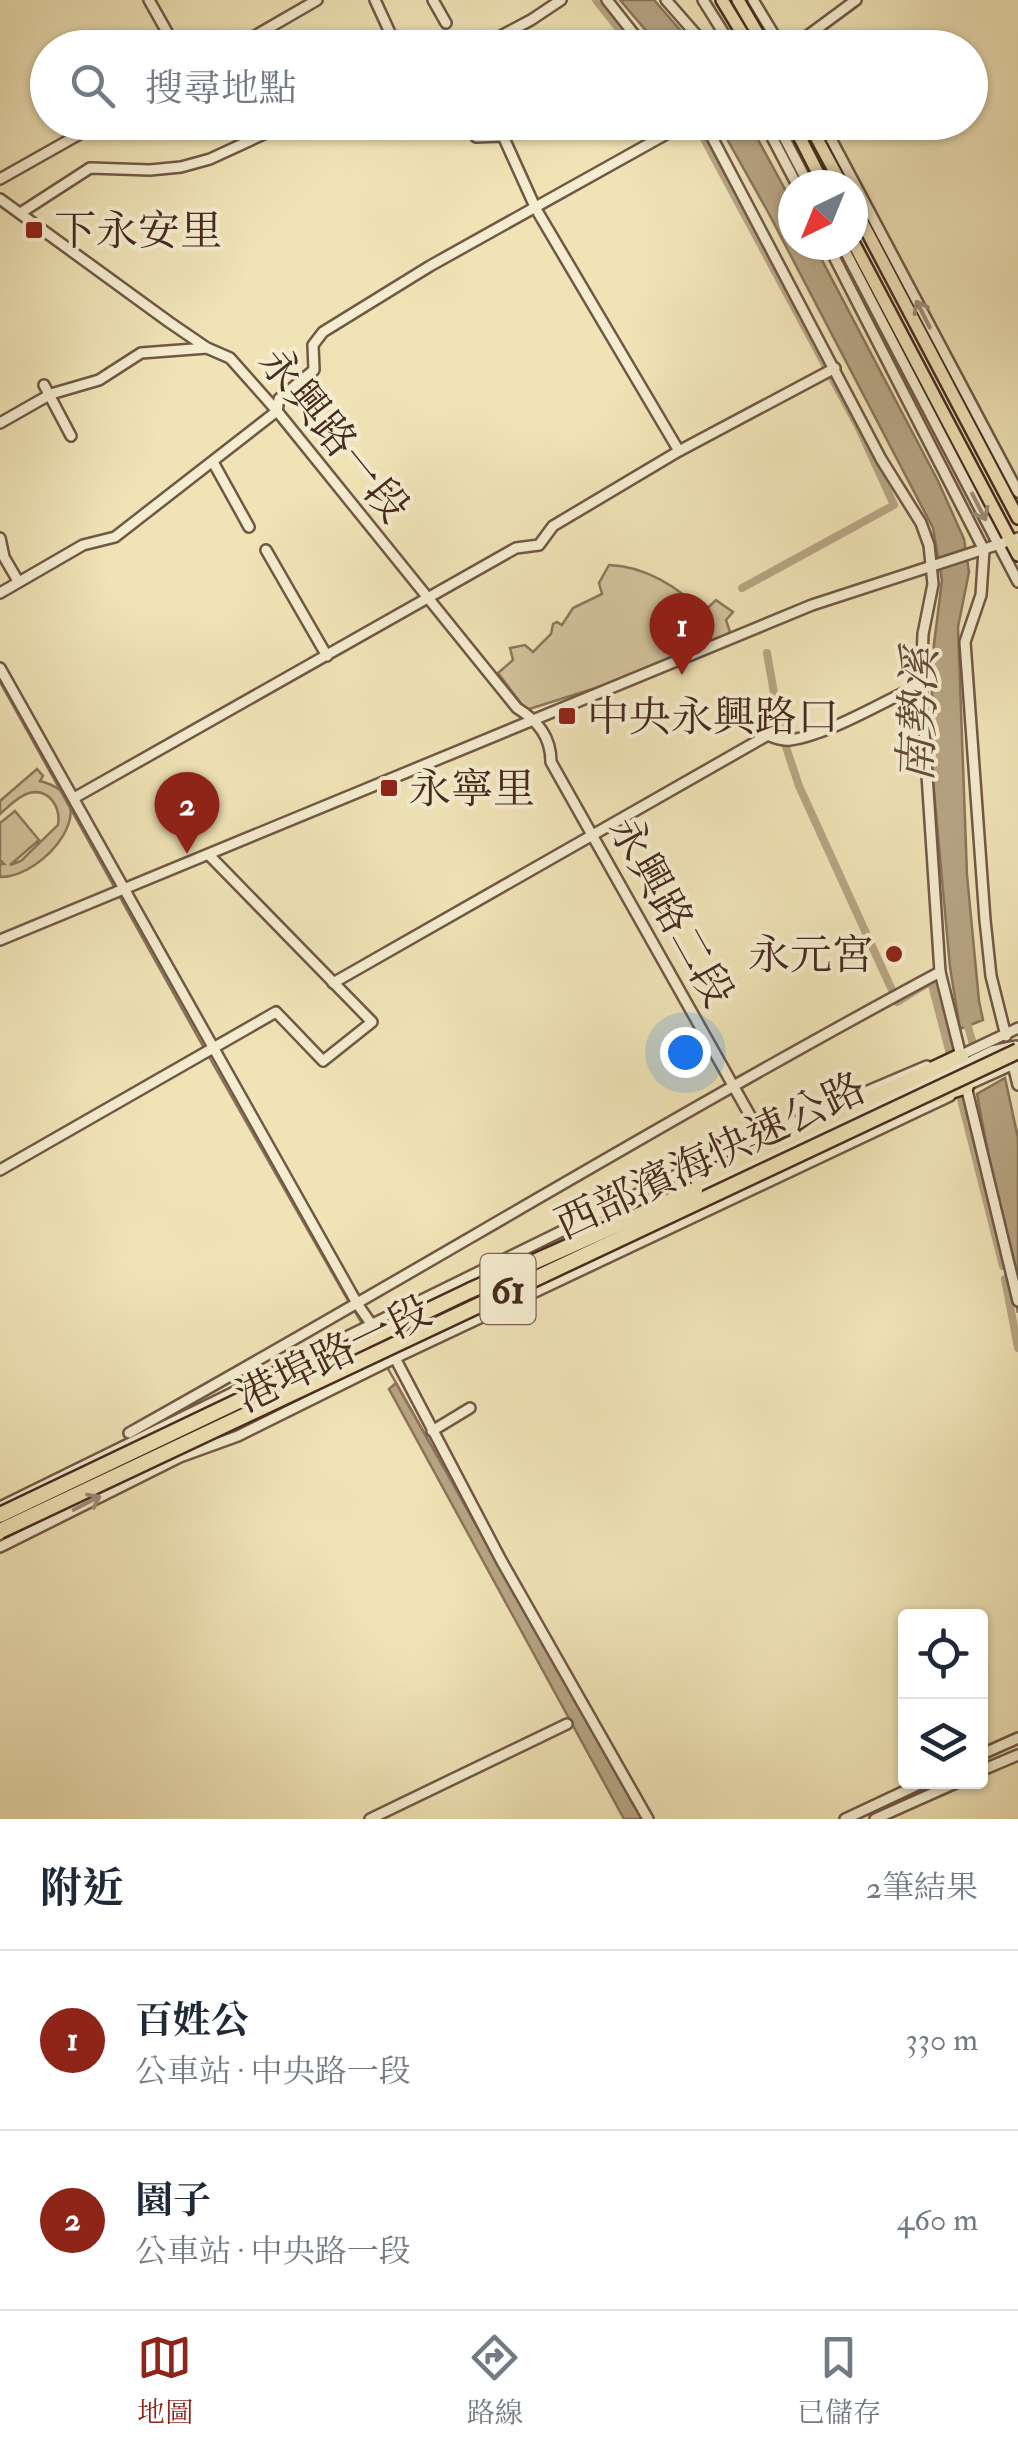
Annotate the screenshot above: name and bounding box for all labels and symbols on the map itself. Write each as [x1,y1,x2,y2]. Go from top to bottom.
north arrow [778,170,868,260]
place label: 下永安里 [54,206,222,258]
marker: 下永安里 [23,219,45,241]
one-way arrow [913,299,932,329]
street label: 永興路一段 [247,337,420,533]
one-way arrow [970,492,989,522]
pin: 1 [650,592,714,675]
water label: 南勢溪 [889,642,950,784]
place label: 中央永興路口 [587,692,839,744]
marker: 中央永興路口 [556,705,578,727]
place label: 永寧里 [409,764,535,816]
pin: 2 [154,772,220,854]
marker: 永寧里 [378,777,400,799]
street label: 永興路二段 [597,808,744,1016]
place label: 永元宮 [748,930,874,982]
marker: 永元宮 [883,943,905,965]
your location [660,1027,711,1078]
street label: 西部濱海快速公路 [548,1062,874,1251]
road number: 61 [480,1254,536,1324]
street label: 港埠路一段 [228,1285,440,1424]
one-way arrow [72,1493,102,1512]

